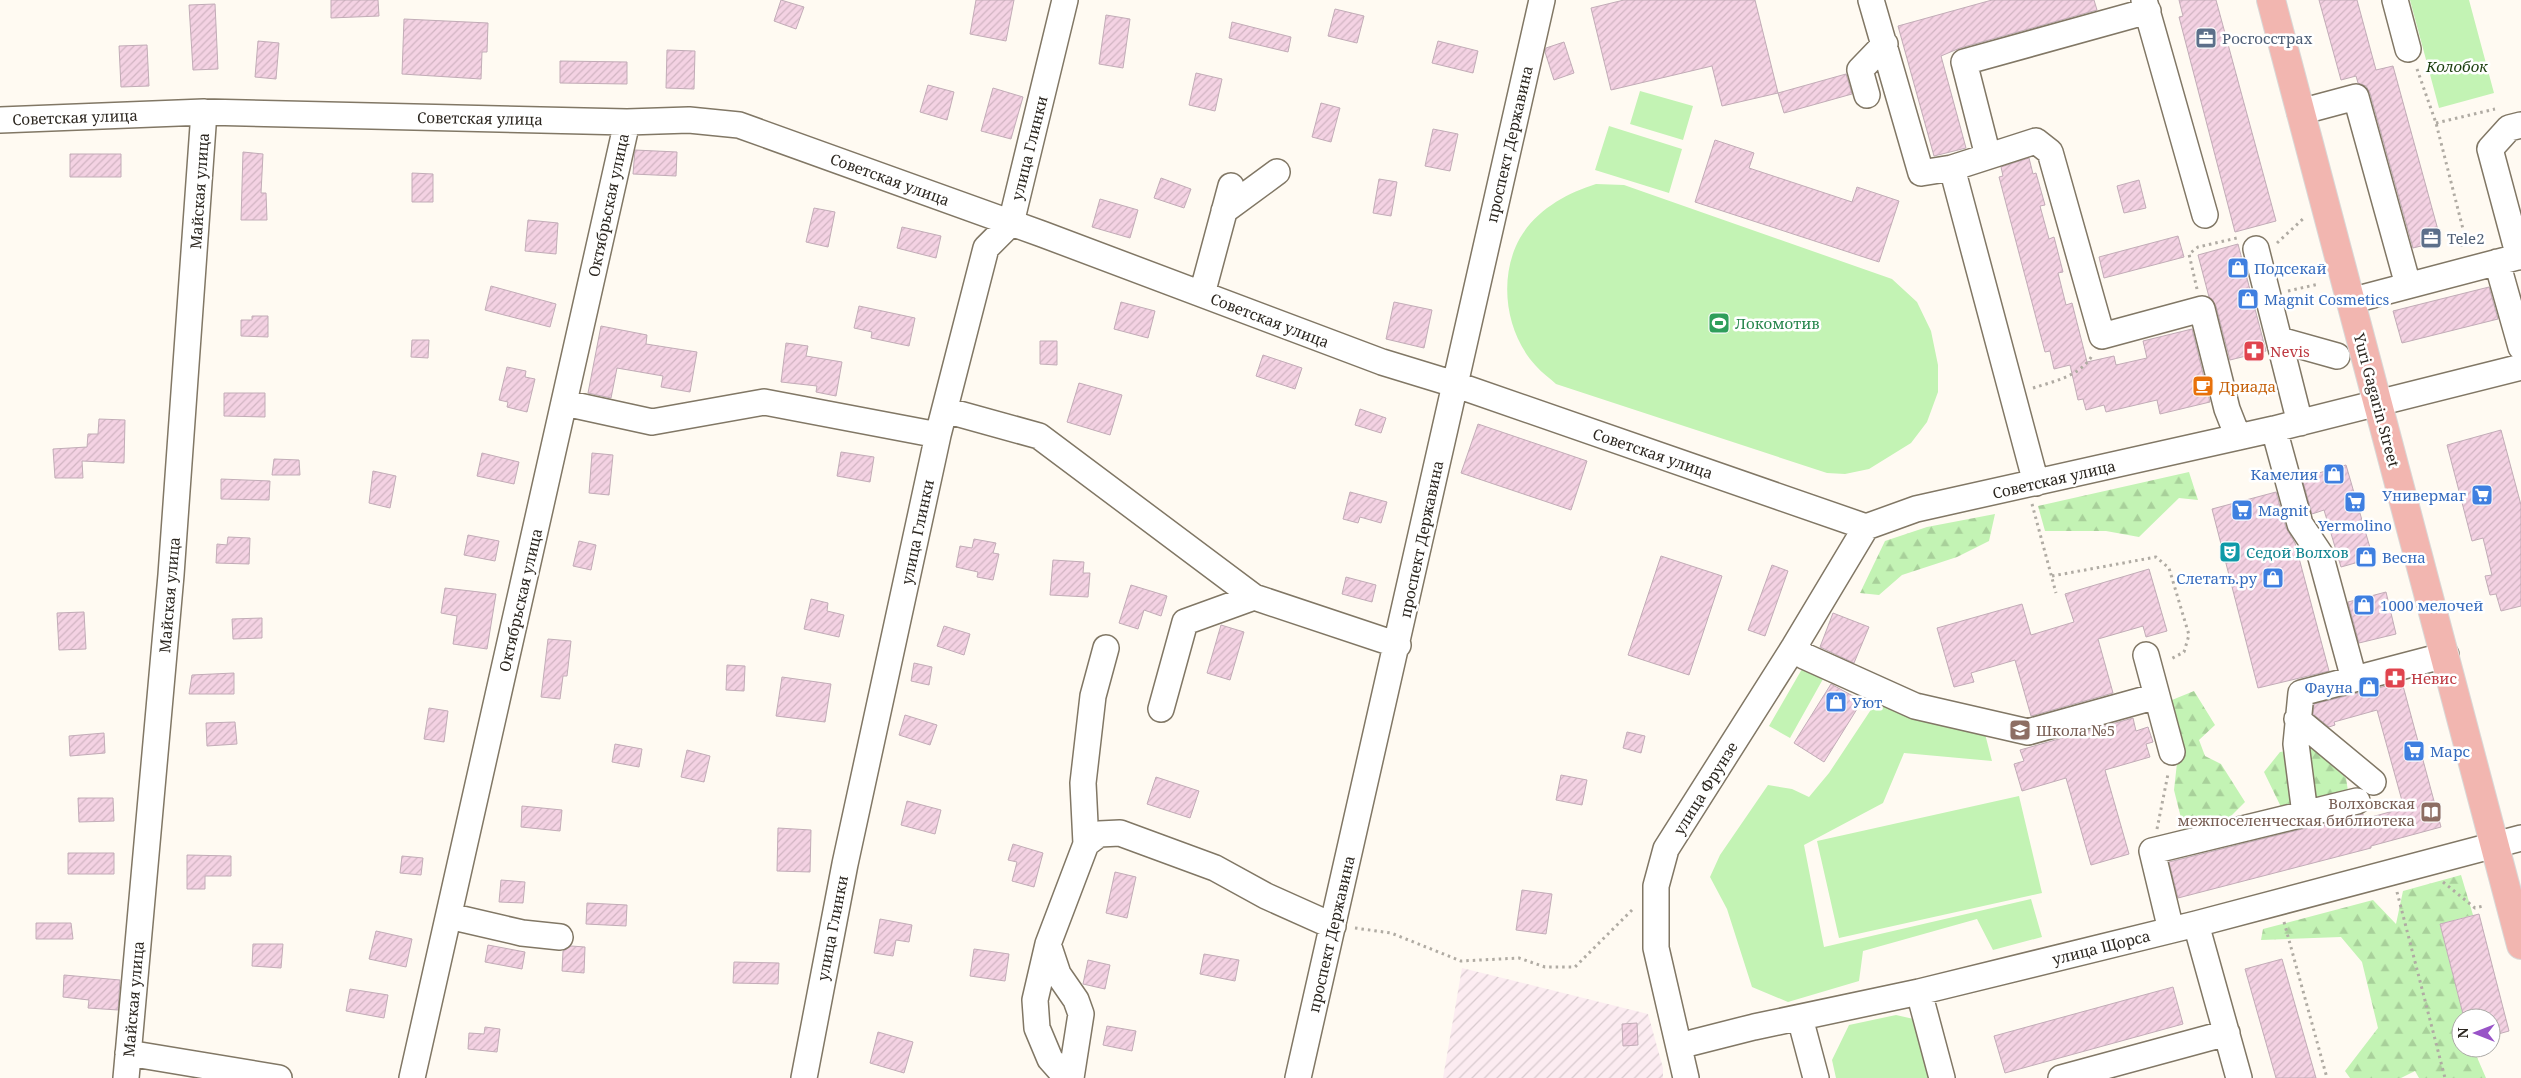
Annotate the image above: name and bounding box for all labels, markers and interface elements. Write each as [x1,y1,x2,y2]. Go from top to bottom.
office icon: Росгосстрах [2194,26,2218,50]
place label: Росгосстрах [2222,28,2313,48]
park label: Колобок [2425,56,2488,76]
street label: проспект Державина [1481,64,1537,224]
street label: улица Глинки [1006,94,1052,202]
street label: Советская улица [12,105,138,129]
street label: Советская улица [417,107,543,129]
street label: Октябрьская улица [583,131,633,279]
street label: Майская улица [185,132,213,250]
street label: Советская улица [828,148,952,210]
office icon: Tele2 [2419,226,2443,250]
place label: Tele2 [2447,228,2485,248]
shop icon: Подсекай [2226,256,2250,280]
place label: Подсекай [2254,258,2327,278]
shop icon: Magnit Cosmetics [2236,287,2260,311]
street label: Советская улица [1208,288,1332,352]
place label: Magnit Cosmetics [2264,289,2390,309]
sports icon: Локомотив [1707,311,1731,335]
place label: Локомотив [1735,313,1820,333]
street label: Yuri Gagarin Street [2349,330,2404,469]
pharmacy icon: Nevis [2242,339,2266,363]
place label: Nevis [2270,341,2310,361]
cafe icon: Дриада [2191,374,2215,398]
place label: Дриада [2219,376,2276,396]
street label: Советская улица [1590,423,1716,483]
street label: Советская улица [1991,455,2117,503]
street label: проспект Державина [1395,458,1447,620]
shop icon: Камелия [2322,462,2346,486]
place label: Камелия [2251,464,2318,484]
street label: улица Глинки [896,478,938,586]
supermarket icon: Универмаг [2470,483,2494,507]
place label: Универмаг [2382,485,2466,505]
supermarket icon: Yermolino [2343,490,2367,514]
supermarket icon: Magnit [2230,498,2254,522]
place label: Magnit [2258,500,2308,520]
place label: Yermolino [2317,515,2392,535]
street label: Октябрьская улица [494,526,546,674]
street label: Майская улица [154,536,184,654]
theatre icon: Седой Волхов [2218,540,2242,564]
place label: Седой Волхов [2246,542,2349,562]
shop icon: Весна [2354,545,2378,569]
place label: Весна [2382,547,2426,567]
shop icon: Слетать.ру [2261,566,2285,590]
place label: Слетать.ру [2176,568,2257,588]
shop icon: 1000 мелочей [2352,593,2376,617]
place label: 1000 мелочей [2380,595,2483,615]
pharmacy icon: Невис [2383,666,2407,690]
place label: Невис [2411,668,2457,688]
shop icon: Фауна [2357,675,2381,699]
place label: Фауна [2304,677,2353,697]
shop icon: Уют [1824,690,1848,714]
place label: Уют [1852,692,1882,712]
school or university icon: Школа №5 [2008,718,2032,742]
place label: Школа №5 [2036,720,2115,740]
street label: улица Фрунзе [1668,738,1742,838]
supermarket icon: Марс [2402,739,2426,763]
place label: Марс [2430,741,2470,761]
place label: Волховская межпоселенческая библиотека [2178,793,2415,830]
library icon: Волховская межпоселенческая библиотека [2419,800,2443,824]
street label: проспект Державина [1303,854,1359,1014]
street label: улица Глинки [812,874,852,982]
street label: улица Щорса [2050,925,2152,969]
street label: Майская улица [118,940,148,1058]
north arrow [2451,1008,2501,1058]
text: N [2453,1027,2472,1039]

